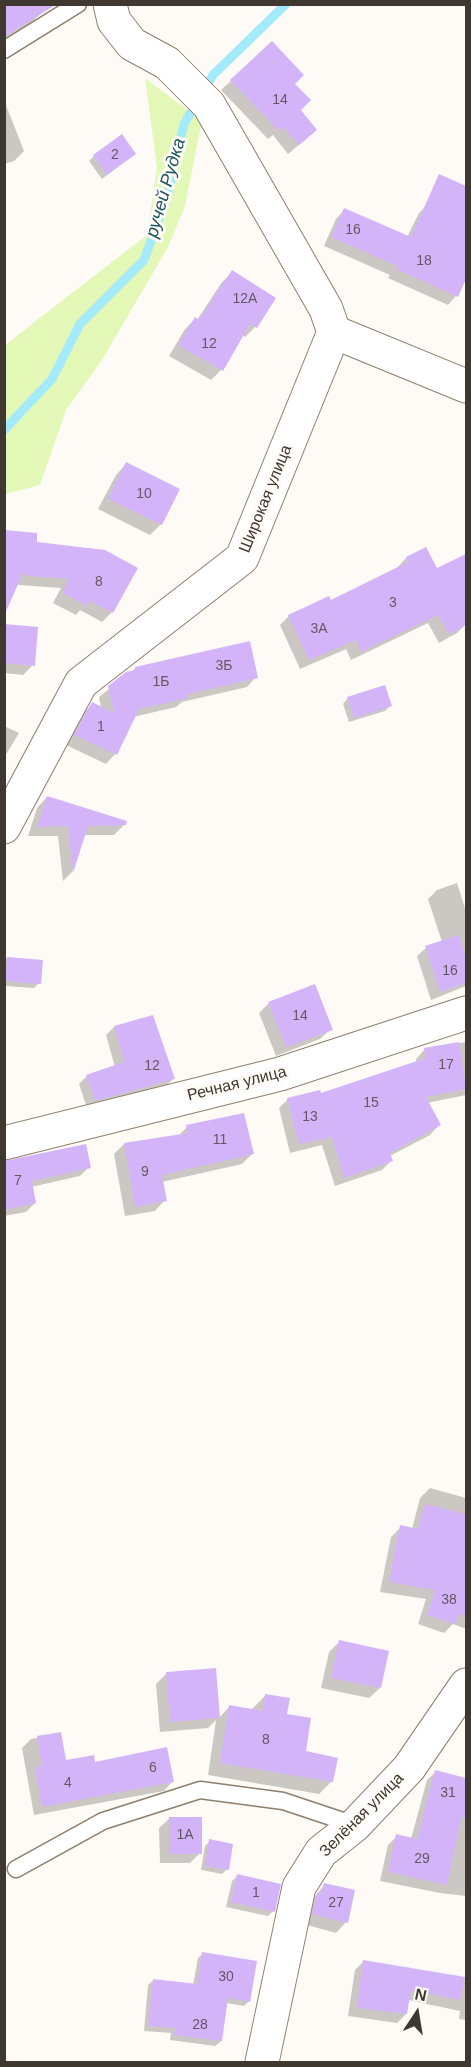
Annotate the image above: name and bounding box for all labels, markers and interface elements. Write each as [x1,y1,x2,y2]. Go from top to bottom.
house number: 14 [272,92,288,108]
water label: ручей Рудка [142,136,190,240]
house number: 2 [111,147,119,163]
house number: 16 [345,222,361,238]
house number: 18 [416,253,432,269]
house number: 12А [233,291,257,307]
house number: 12 [201,336,217,352]
street label: Широкая улица [236,442,296,556]
house number: 10 [136,486,152,502]
house number: 8 [95,574,103,590]
house number: 3 [389,595,397,611]
house number: 3А [310,621,328,637]
house number: 3Б [216,658,232,674]
house number: 1Б [153,674,169,690]
house number: 1 [97,719,105,735]
house number: 16 [442,963,458,979]
house number: 14 [292,1008,308,1024]
house number: 17 [438,1057,454,1073]
house number: 12 [144,1058,160,1074]
street label: Речная улица [185,1062,289,1106]
house number: 15 [363,1095,379,1111]
house number: 13 [302,1109,318,1125]
house number: 11 [213,1132,227,1148]
house number: 9 [141,1164,149,1180]
house number: 7 [14,1173,22,1189]
house number: 38 [441,1592,457,1608]
house number: 8 [262,1732,270,1748]
house number: 6 [149,1760,157,1776]
street label: Зелёная улица [316,1769,408,1861]
house number: 4 [64,1775,72,1791]
house number: 31 [440,1785,456,1801]
house number: 1А [176,1827,194,1843]
house number: 29 [414,1851,430,1867]
house number: 1 [252,1885,260,1901]
house number: 27 [328,1895,344,1911]
house number: 30 [218,1969,234,1985]
north arrow [387,1983,447,2043]
text: N [413,1985,428,2004]
house number: 28 [192,2017,208,2033]

